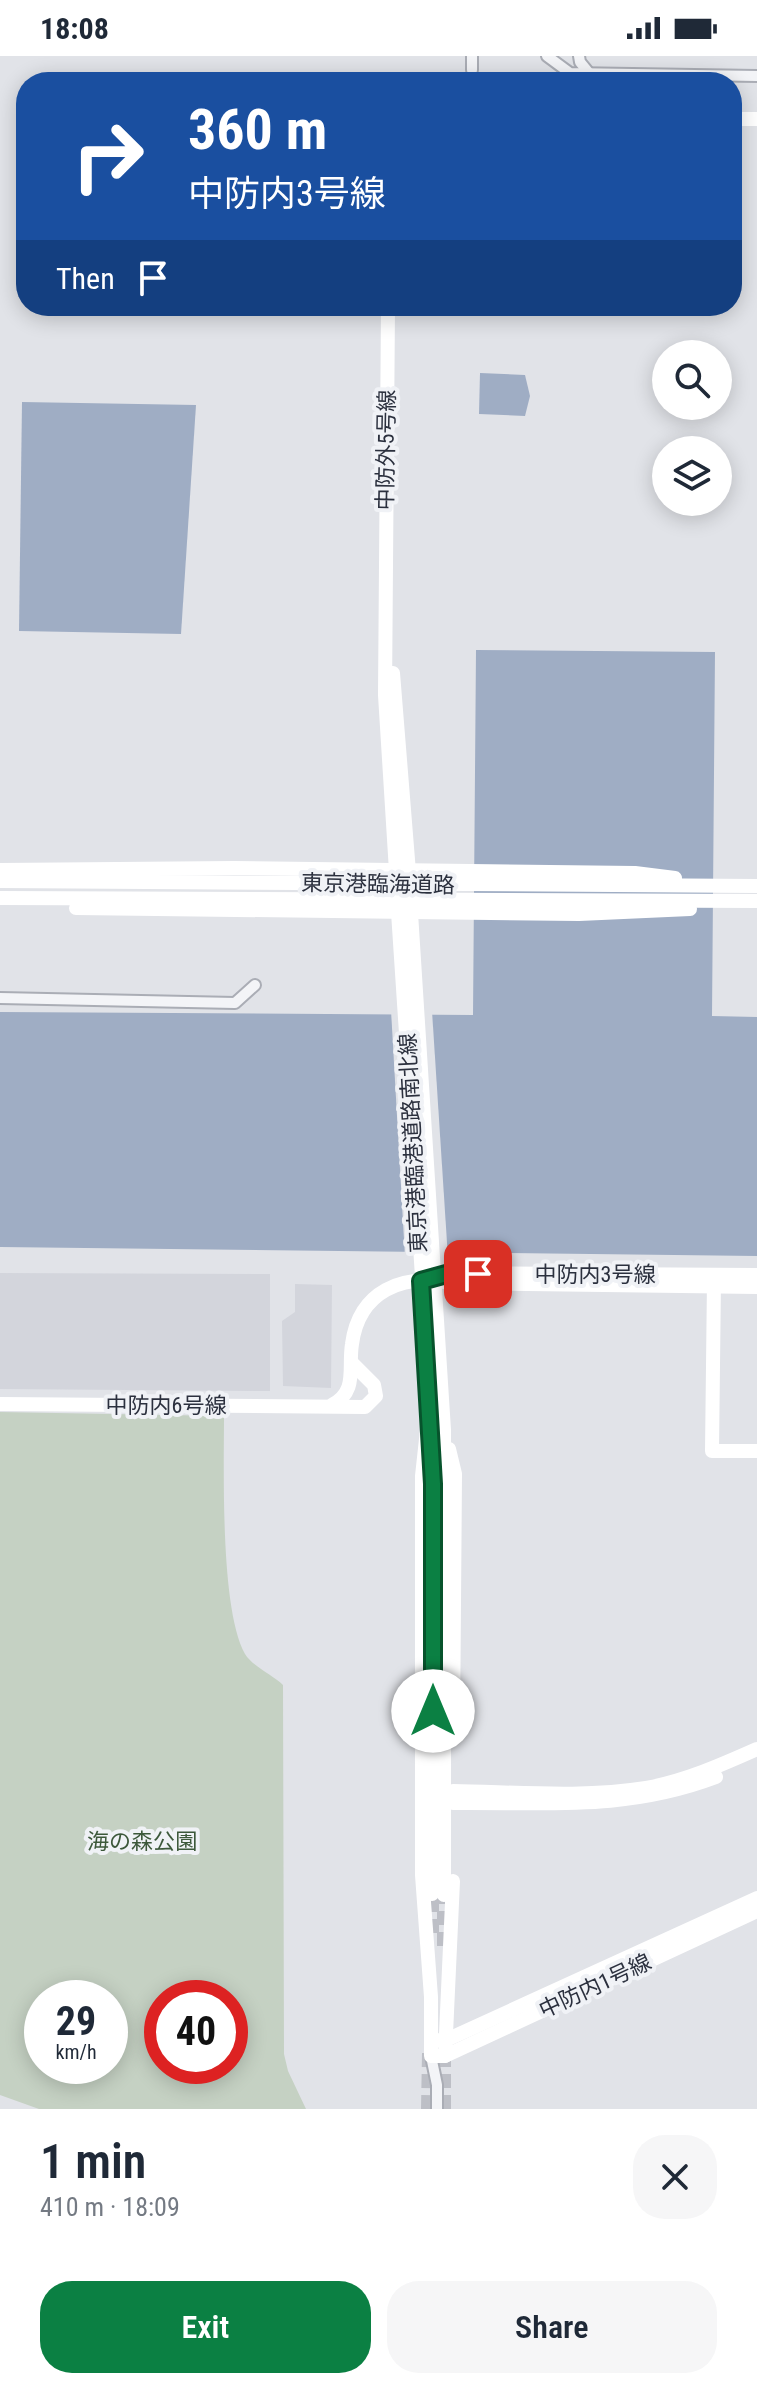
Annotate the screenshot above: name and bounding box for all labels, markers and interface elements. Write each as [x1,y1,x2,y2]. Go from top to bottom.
text: 18:08 [40,11,109,46]
text: 360 m [188,97,327,163]
icon: right [56,104,160,208]
text: 中防内3号線 [188,173,386,215]
icon: arrive [131,256,175,300]
text: Then [56,261,115,296]
map controls [652,340,732,516]
button: search [652,340,732,420]
street label: 中防外5号線 [372,389,400,511]
button: layers [652,436,732,516]
street label: 東京港臨海道路 [301,870,455,898]
street label: 東京港臨港道路南北線 [395,1032,431,1254]
pin [444,1240,512,1308]
icon: arrive [456,1252,500,1296]
street label: 中防内3号線 [535,1262,655,1287]
street label: 中防内6号線 [106,1393,226,1418]
position arrow [391,1669,475,1753]
park label: 海の森公園 [87,1829,197,1854]
street label: 中防内1号線 [535,1949,655,2023]
speed limit sign: 40 [144,1980,248,2084]
text: 29 [56,1998,96,2045]
text: km/h [55,2040,97,2064]
text: 1 min [40,2133,146,2190]
button: close [633,2135,717,2219]
text: 410 m · 18:09 [40,2192,180,2222]
button: Exit [40,2281,371,2373]
button: Share [387,2281,717,2373]

